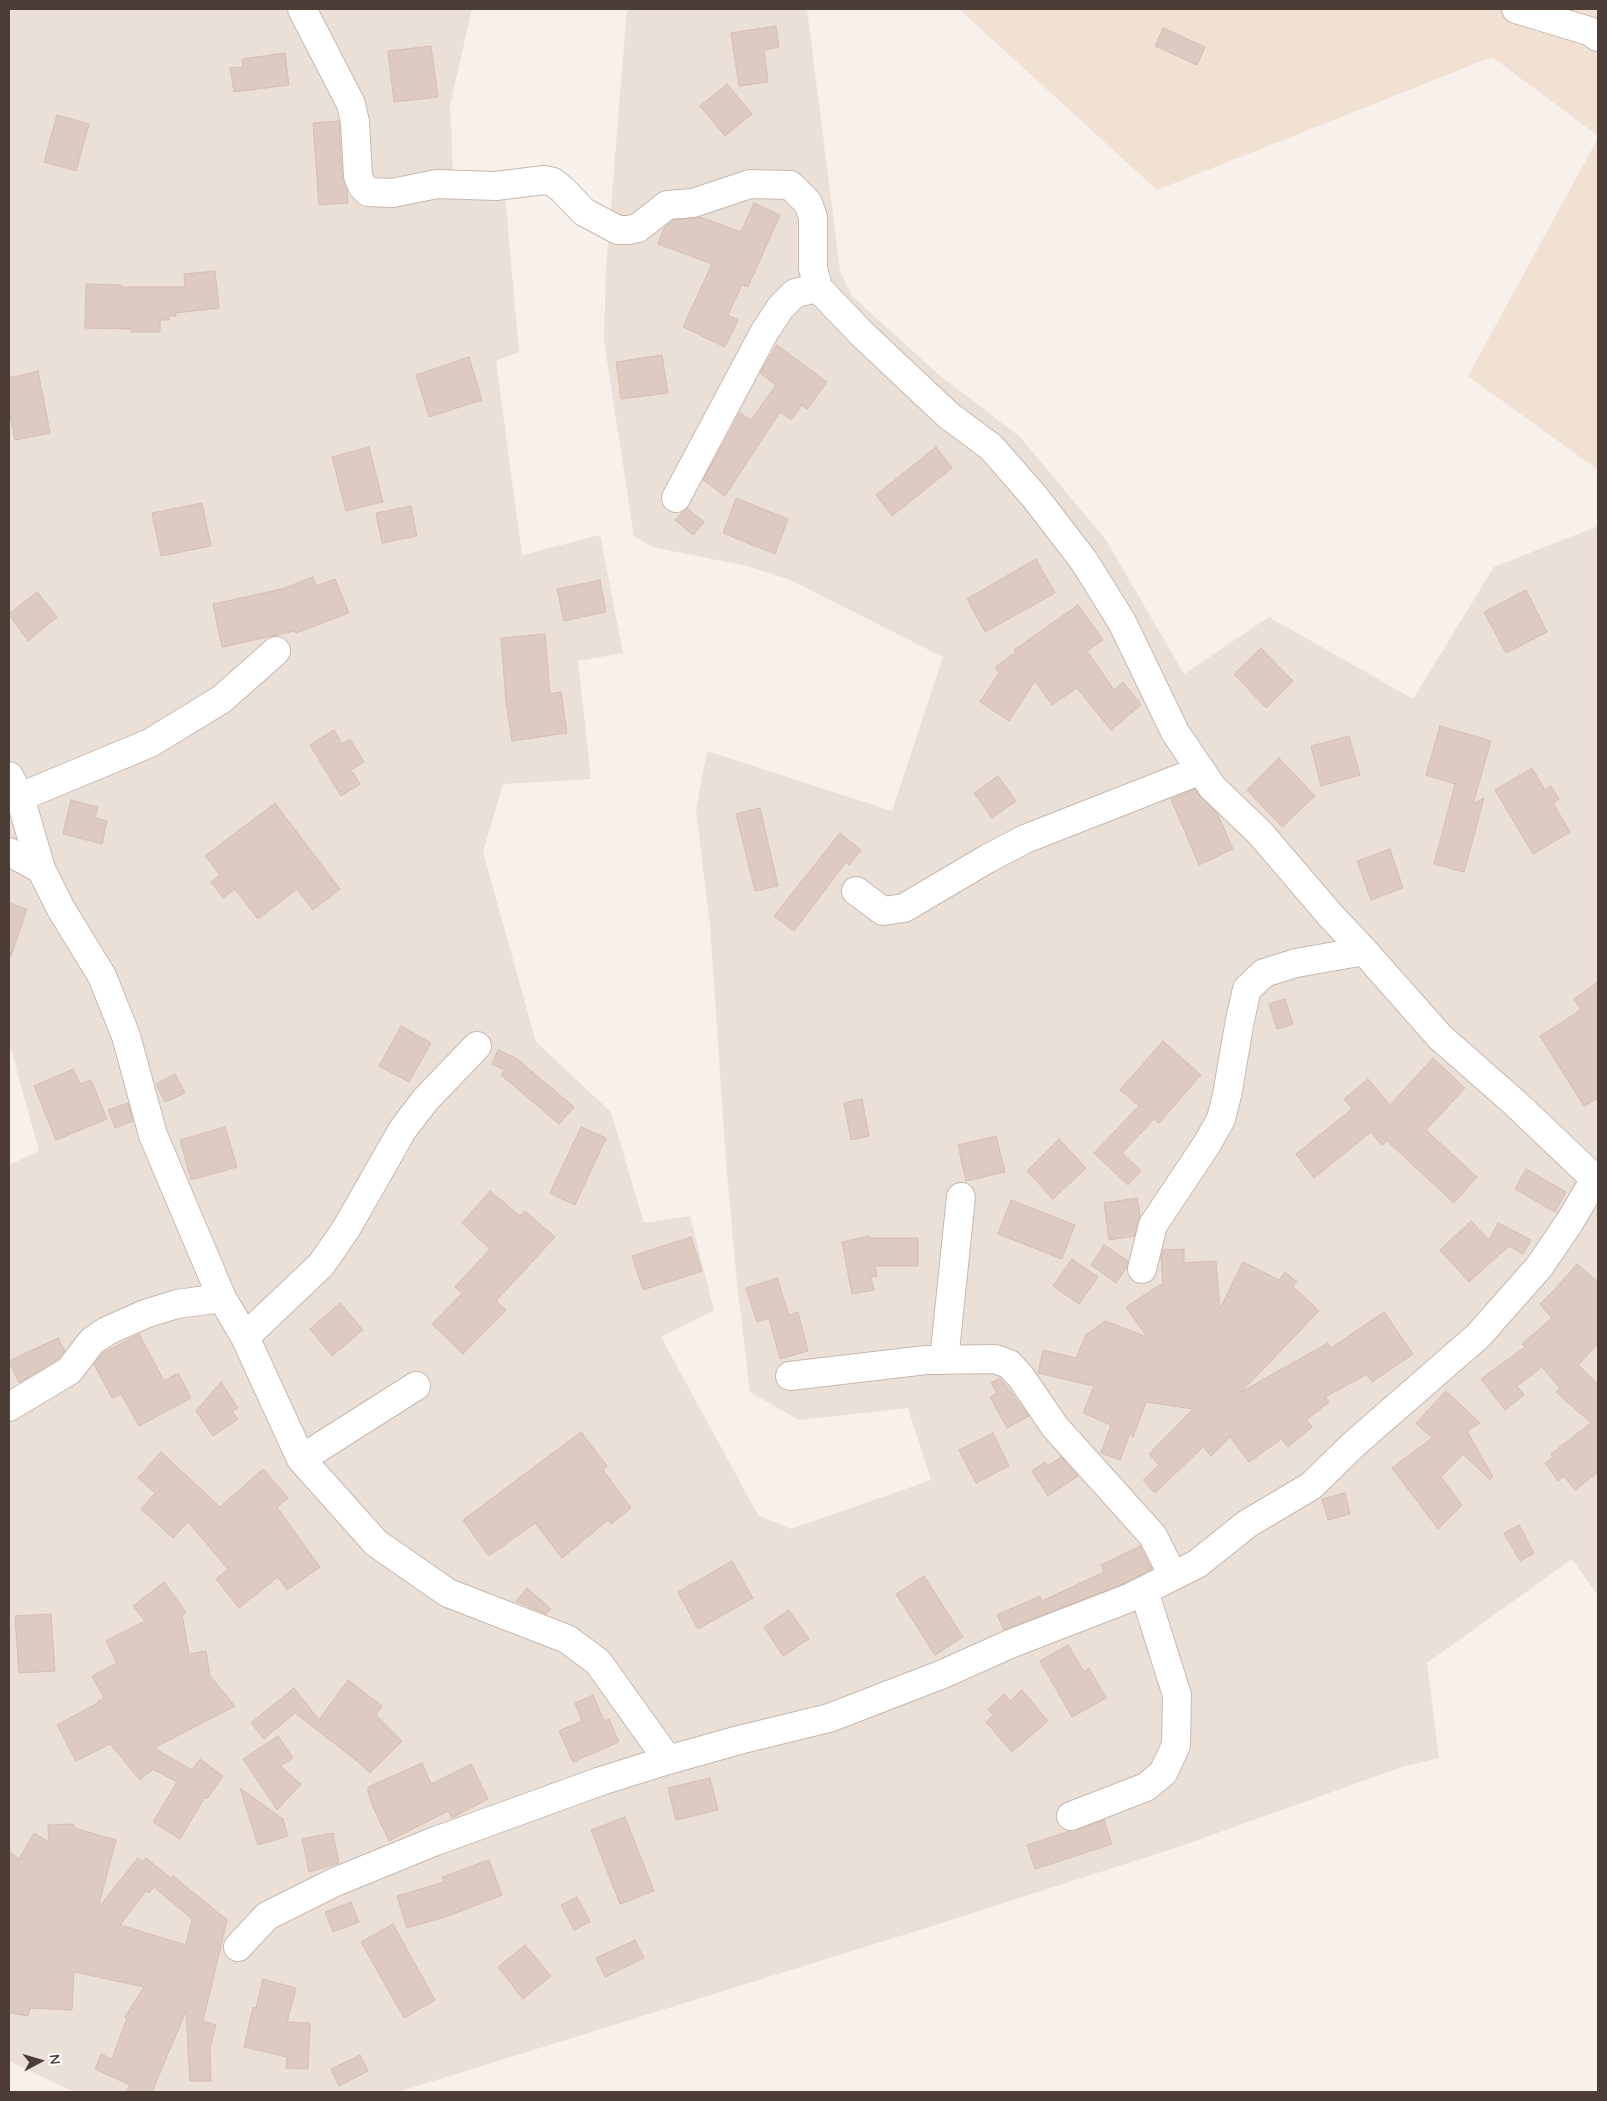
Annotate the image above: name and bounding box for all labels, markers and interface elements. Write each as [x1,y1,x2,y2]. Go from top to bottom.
north arrow [15,2036,65,2086]
text: N [45,2053,64,2065]

